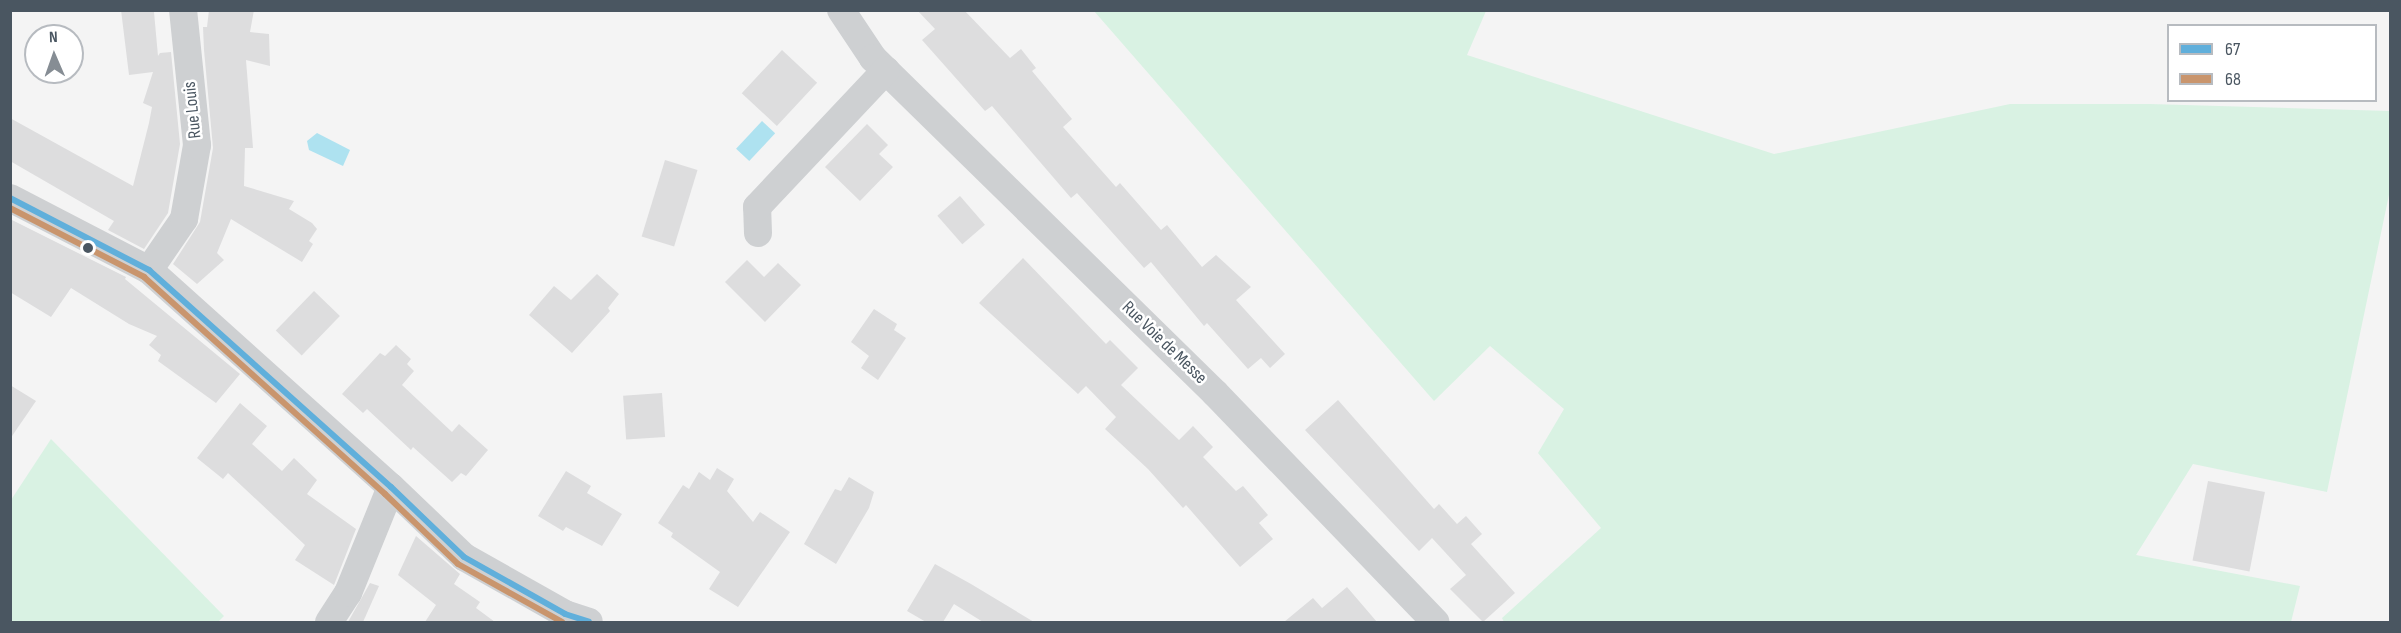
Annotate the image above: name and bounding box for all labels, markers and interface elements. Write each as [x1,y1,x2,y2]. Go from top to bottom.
north arrow [24,24,84,84]
legend [2167,24,2377,102]
text: N [49,28,58,47]
text: 67 [2225,39,2240,60]
text: 68 [2225,69,2241,90]
street label: Rue Louis [179,80,207,140]
unlabelled marker [82,242,94,254]
street label: Rue Voie de Messe [1117,297,1211,389]

